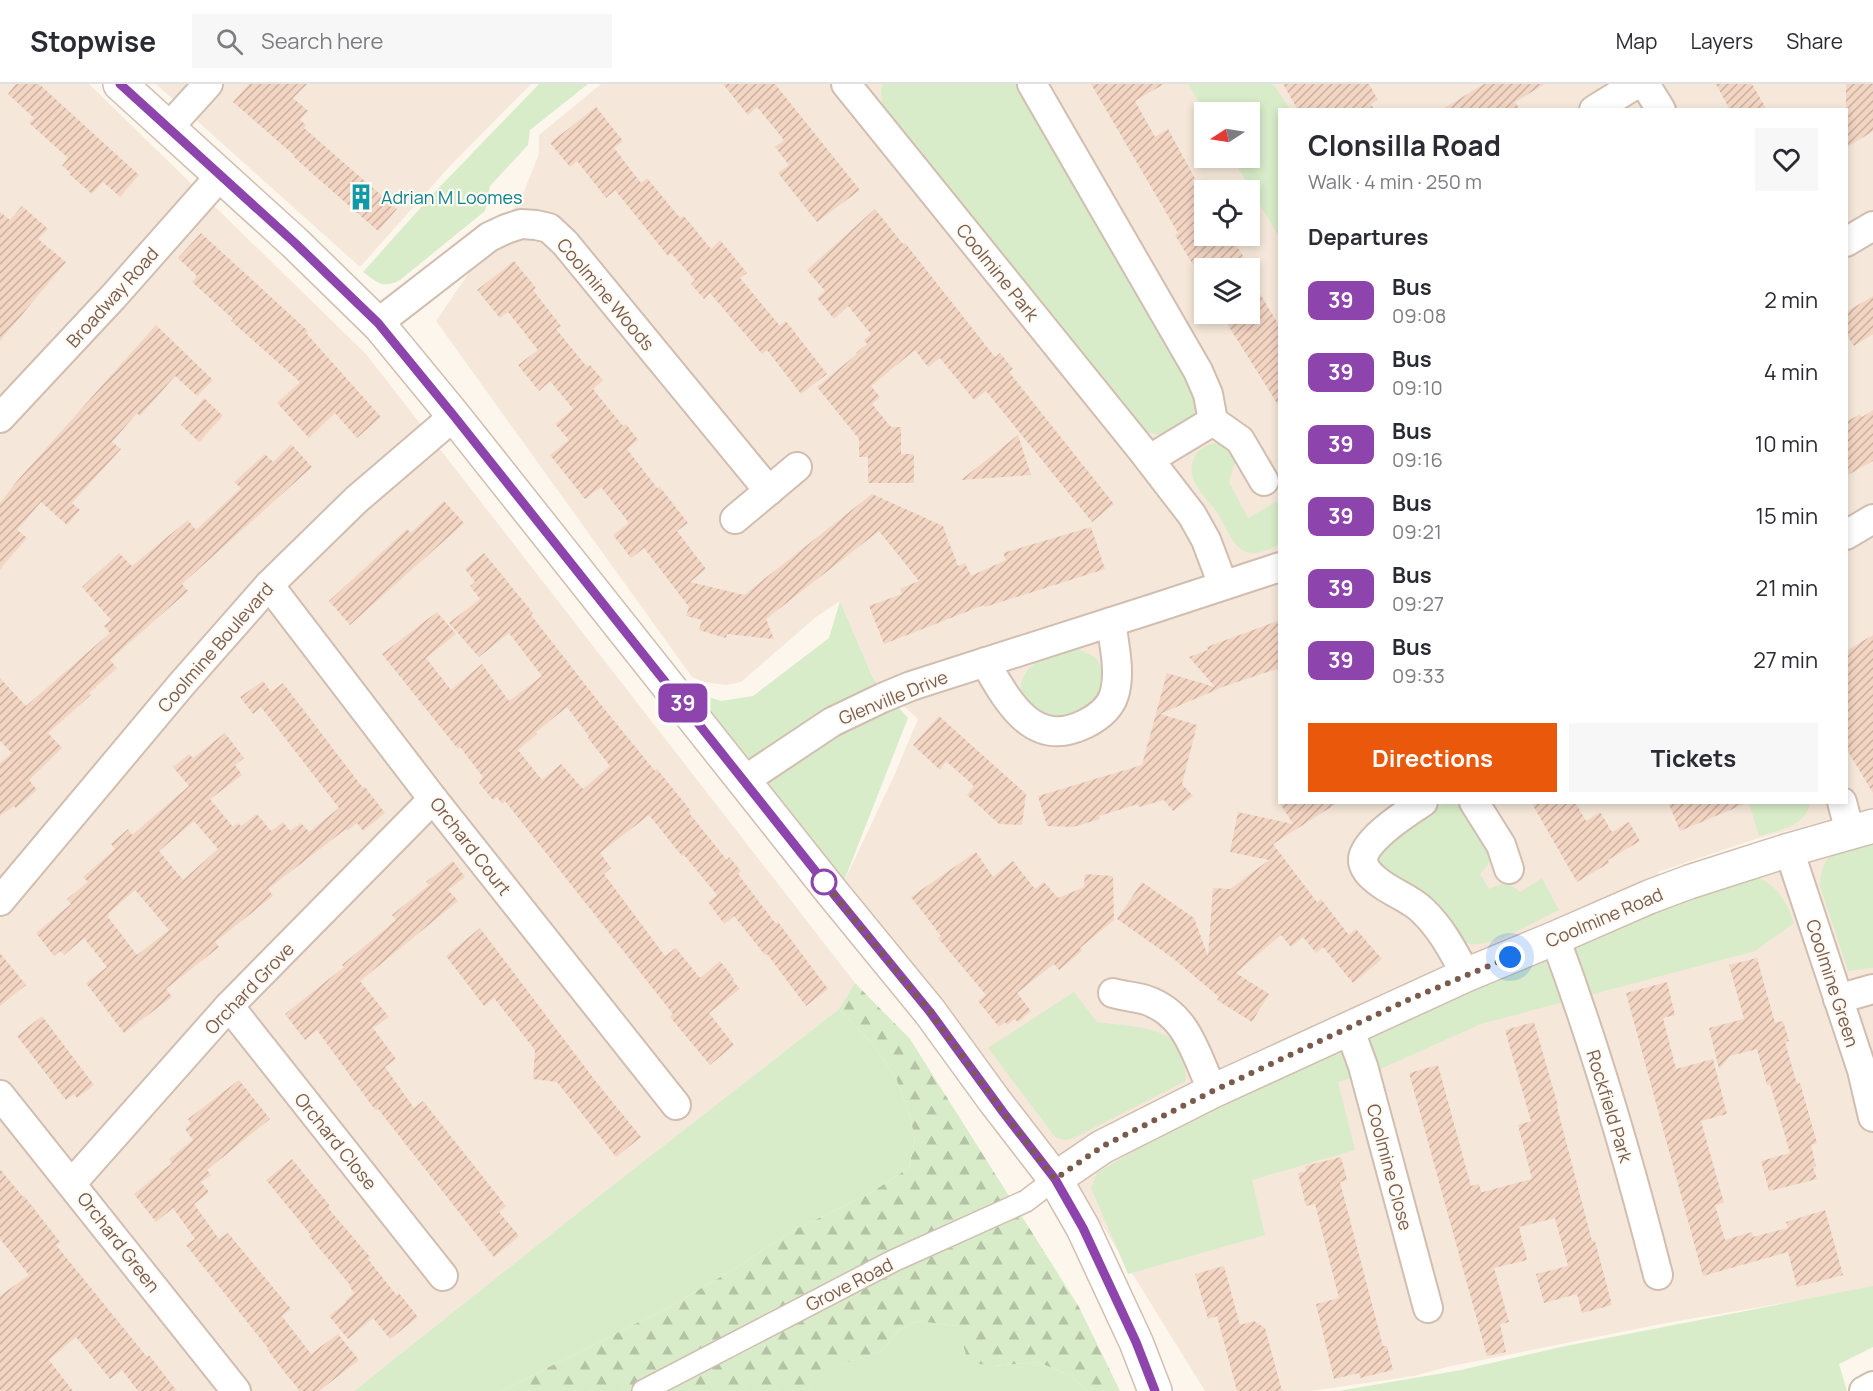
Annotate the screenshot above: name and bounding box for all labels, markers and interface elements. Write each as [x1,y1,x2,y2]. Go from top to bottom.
search box [192,14,612,68]
text: Stopwise [30,22,156,60]
icon: search [213,25,246,58]
text: Search here [261,26,383,56]
text: Map [1616,27,1657,55]
text: Layers [1690,27,1753,55]
text: Share [1786,27,1843,55]
north arrow [1194,102,1260,168]
map controls [1194,102,1260,324]
text: Clonsilla Road [1308,126,1501,164]
button: heart [1755,128,1818,191]
text: Walk · 4 min · 250 m [1308,168,1482,195]
button: locate [1194,180,1260,246]
building icon: Adrian M Loomes [346,182,376,212]
place label: Adrian M Loomes [381,185,522,209]
street label: Coolmine Park [951,218,1045,326]
text: Departures [1308,222,1428,252]
street label: Coolmine Woods [552,233,660,355]
street label: Broadway Road [61,242,163,352]
button: layers [1194,258,1260,324]
text: Bus [1392,272,1432,302]
text: 2 min [1764,285,1818,315]
text: 39 [1328,286,1354,314]
text: 09:08 [1392,302,1446,329]
text: Bus [1392,344,1432,374]
text: 4 min [1764,357,1818,387]
text: 39 [1328,358,1354,386]
text: 09:10 [1392,374,1443,401]
text: Bus [1392,416,1432,446]
text: 10 min [1755,429,1818,459]
text: 39 [1328,430,1354,458]
text: 09:16 [1392,446,1443,473]
text: Bus [1392,488,1432,518]
text: 15 min [1755,501,1818,531]
text: 39 [1328,502,1354,530]
text: 09:21 [1392,518,1442,545]
text: Bus [1392,560,1432,590]
text: 21 min [1756,573,1818,603]
text: 39 [1328,574,1354,602]
street label: Coolmine Boulevard [152,577,278,717]
text: 09:27 [1392,590,1444,617]
text: Bus [1392,632,1432,662]
text: 27 min [1753,645,1818,675]
text: 39 [1328,646,1354,674]
text: 09:33 [1392,662,1445,689]
street label: Glenville Drive [835,664,951,730]
line badge: 39 [656,684,710,722]
text: 39 [670,689,696,717]
button: Directions [1308,723,1557,792]
button: Tickets [1569,723,1818,792]
street label: Orchard Court [425,792,517,900]
unlabelled marker [811,869,837,895]
street label: Coolmine Road [1542,881,1666,953]
street label: Coolmine Green [1801,916,1865,1050]
street label: Orchard Grove [199,937,299,1039]
your location [1495,942,1525,972]
street label: Rockfield Park [1581,1047,1639,1166]
street label: Orchard Close [289,1088,383,1194]
street label: Coolmine Close [1362,1101,1418,1233]
street label: Orchard Green [72,1187,166,1297]
street label: Grove Road [801,1252,897,1316]

